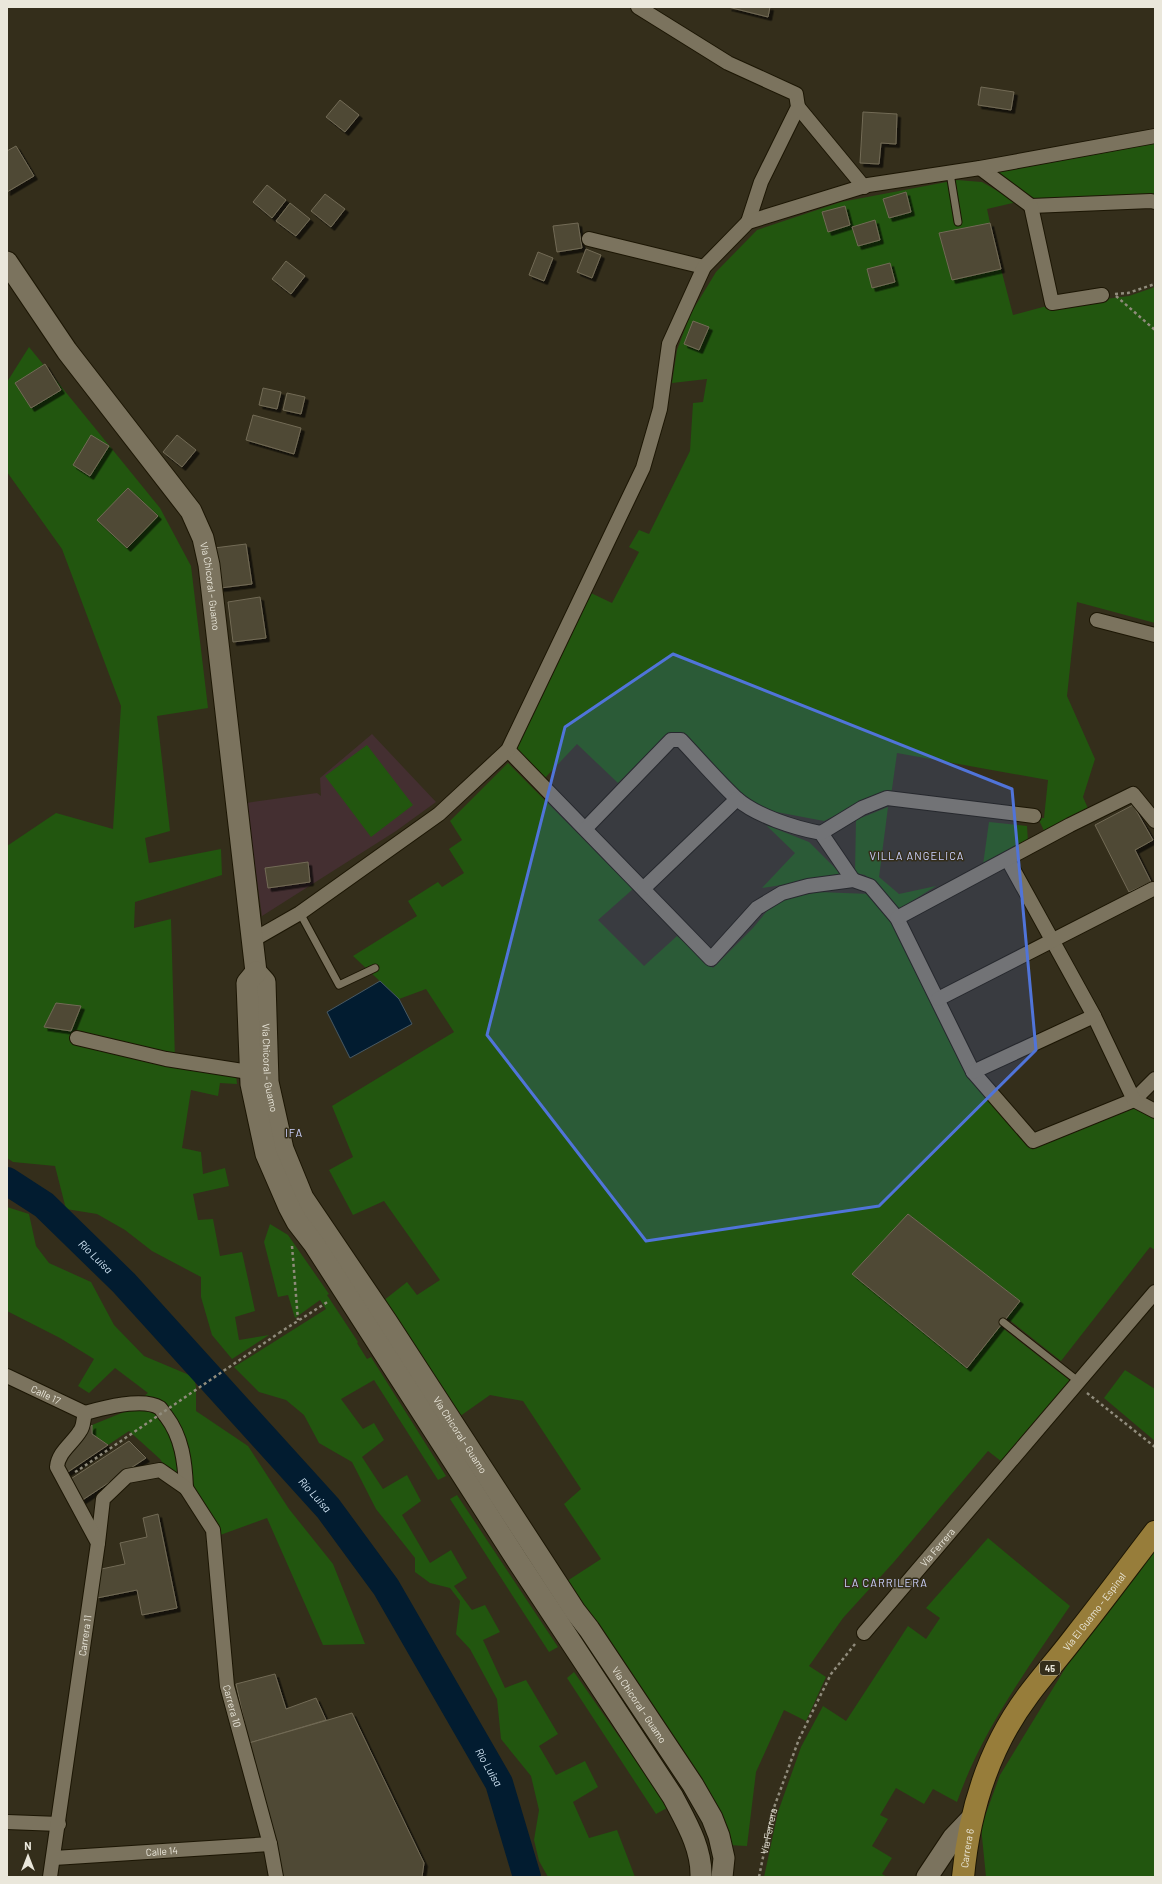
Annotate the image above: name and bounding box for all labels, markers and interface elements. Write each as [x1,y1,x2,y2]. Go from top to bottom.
street label: Vía Chicoral - Guamo [198,541,222,631]
district label: VILLA ANGELICA [869,849,965,862]
street label: Vía Chicoral - Guamo [260,1023,280,1113]
district label: IFA [285,1126,303,1139]
water label: Río Luisa [77,1236,116,1275]
street label: Calle 17 [29,1382,63,1407]
street label: Vía Chicoral - Guamo [431,1394,490,1475]
water label: Río Luisa [297,1474,335,1514]
street label: Vía Ferrera [918,1525,957,1569]
street label: Vía El Guamo - Espinal [1060,1570,1128,1653]
district label: LA CARRILERA [844,1576,928,1589]
street label: Carrera 11 [76,1614,94,1657]
road number: 45 [1040,1661,1060,1675]
street label: Vía Chicoral - Guamo [610,1664,669,1745]
street label: Carrera 10 [221,1683,244,1729]
water label: Río Luisa [473,1745,506,1788]
street label: Vía Ferrera [758,1806,779,1855]
street label: Carrera 6 [958,1828,976,1869]
north arrow [8,1836,48,1876]
text: N [24,1839,32,1852]
street label: Calle 14 [145,1844,178,1858]

